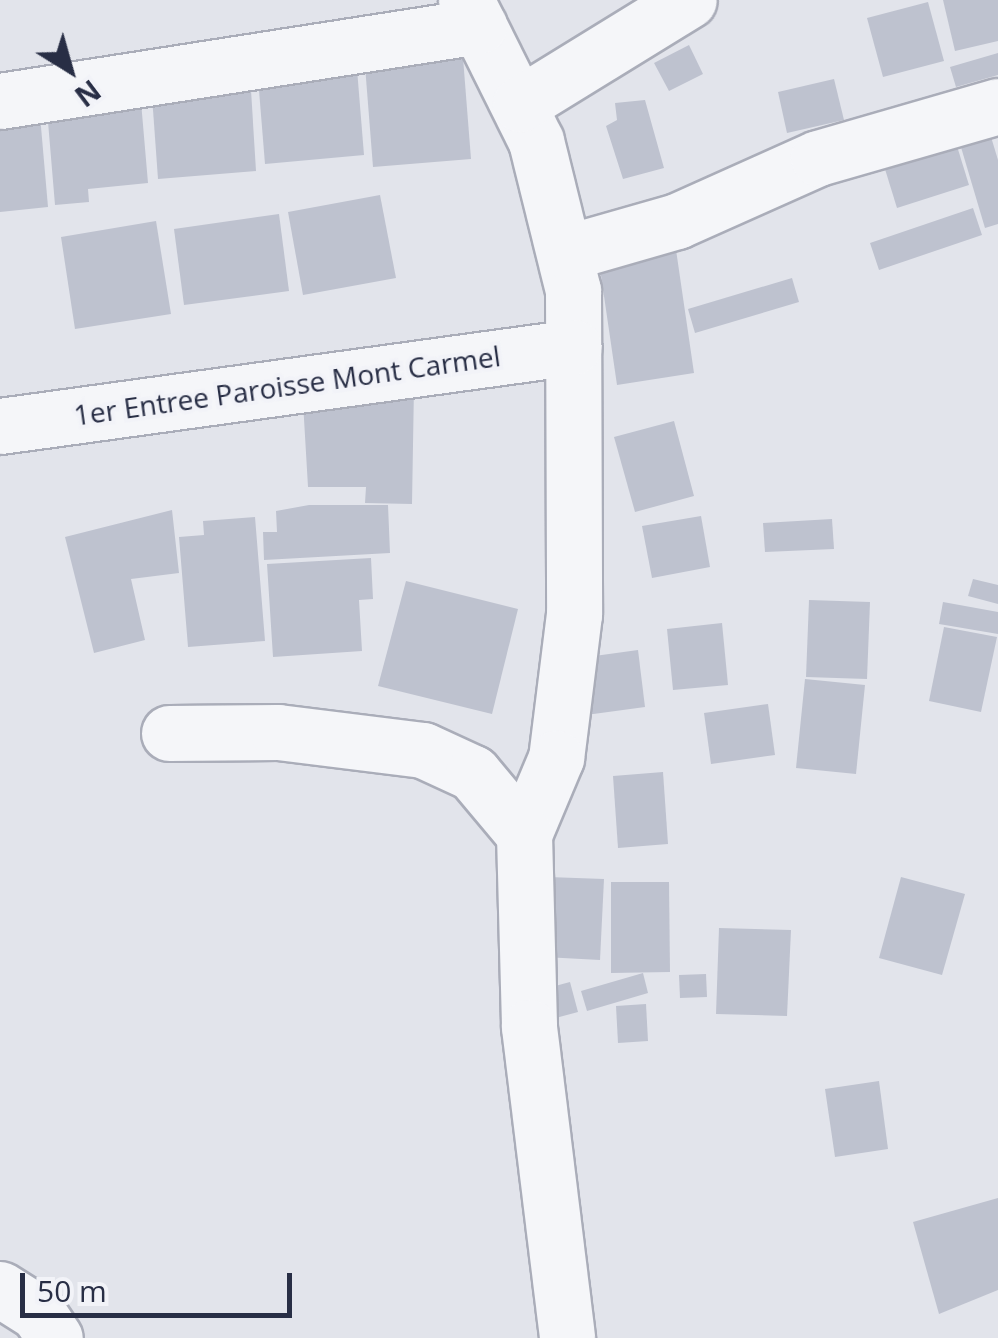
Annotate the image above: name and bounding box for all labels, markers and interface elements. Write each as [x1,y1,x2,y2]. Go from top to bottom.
north arrow [20,20,120,120]
text: N [68,72,109,116]
street label: 1er Entree Paroisse Mont Carmel [71,338,503,432]
scale bar [25,1253,298,1315]
text: 50 m [37,1270,107,1311]

